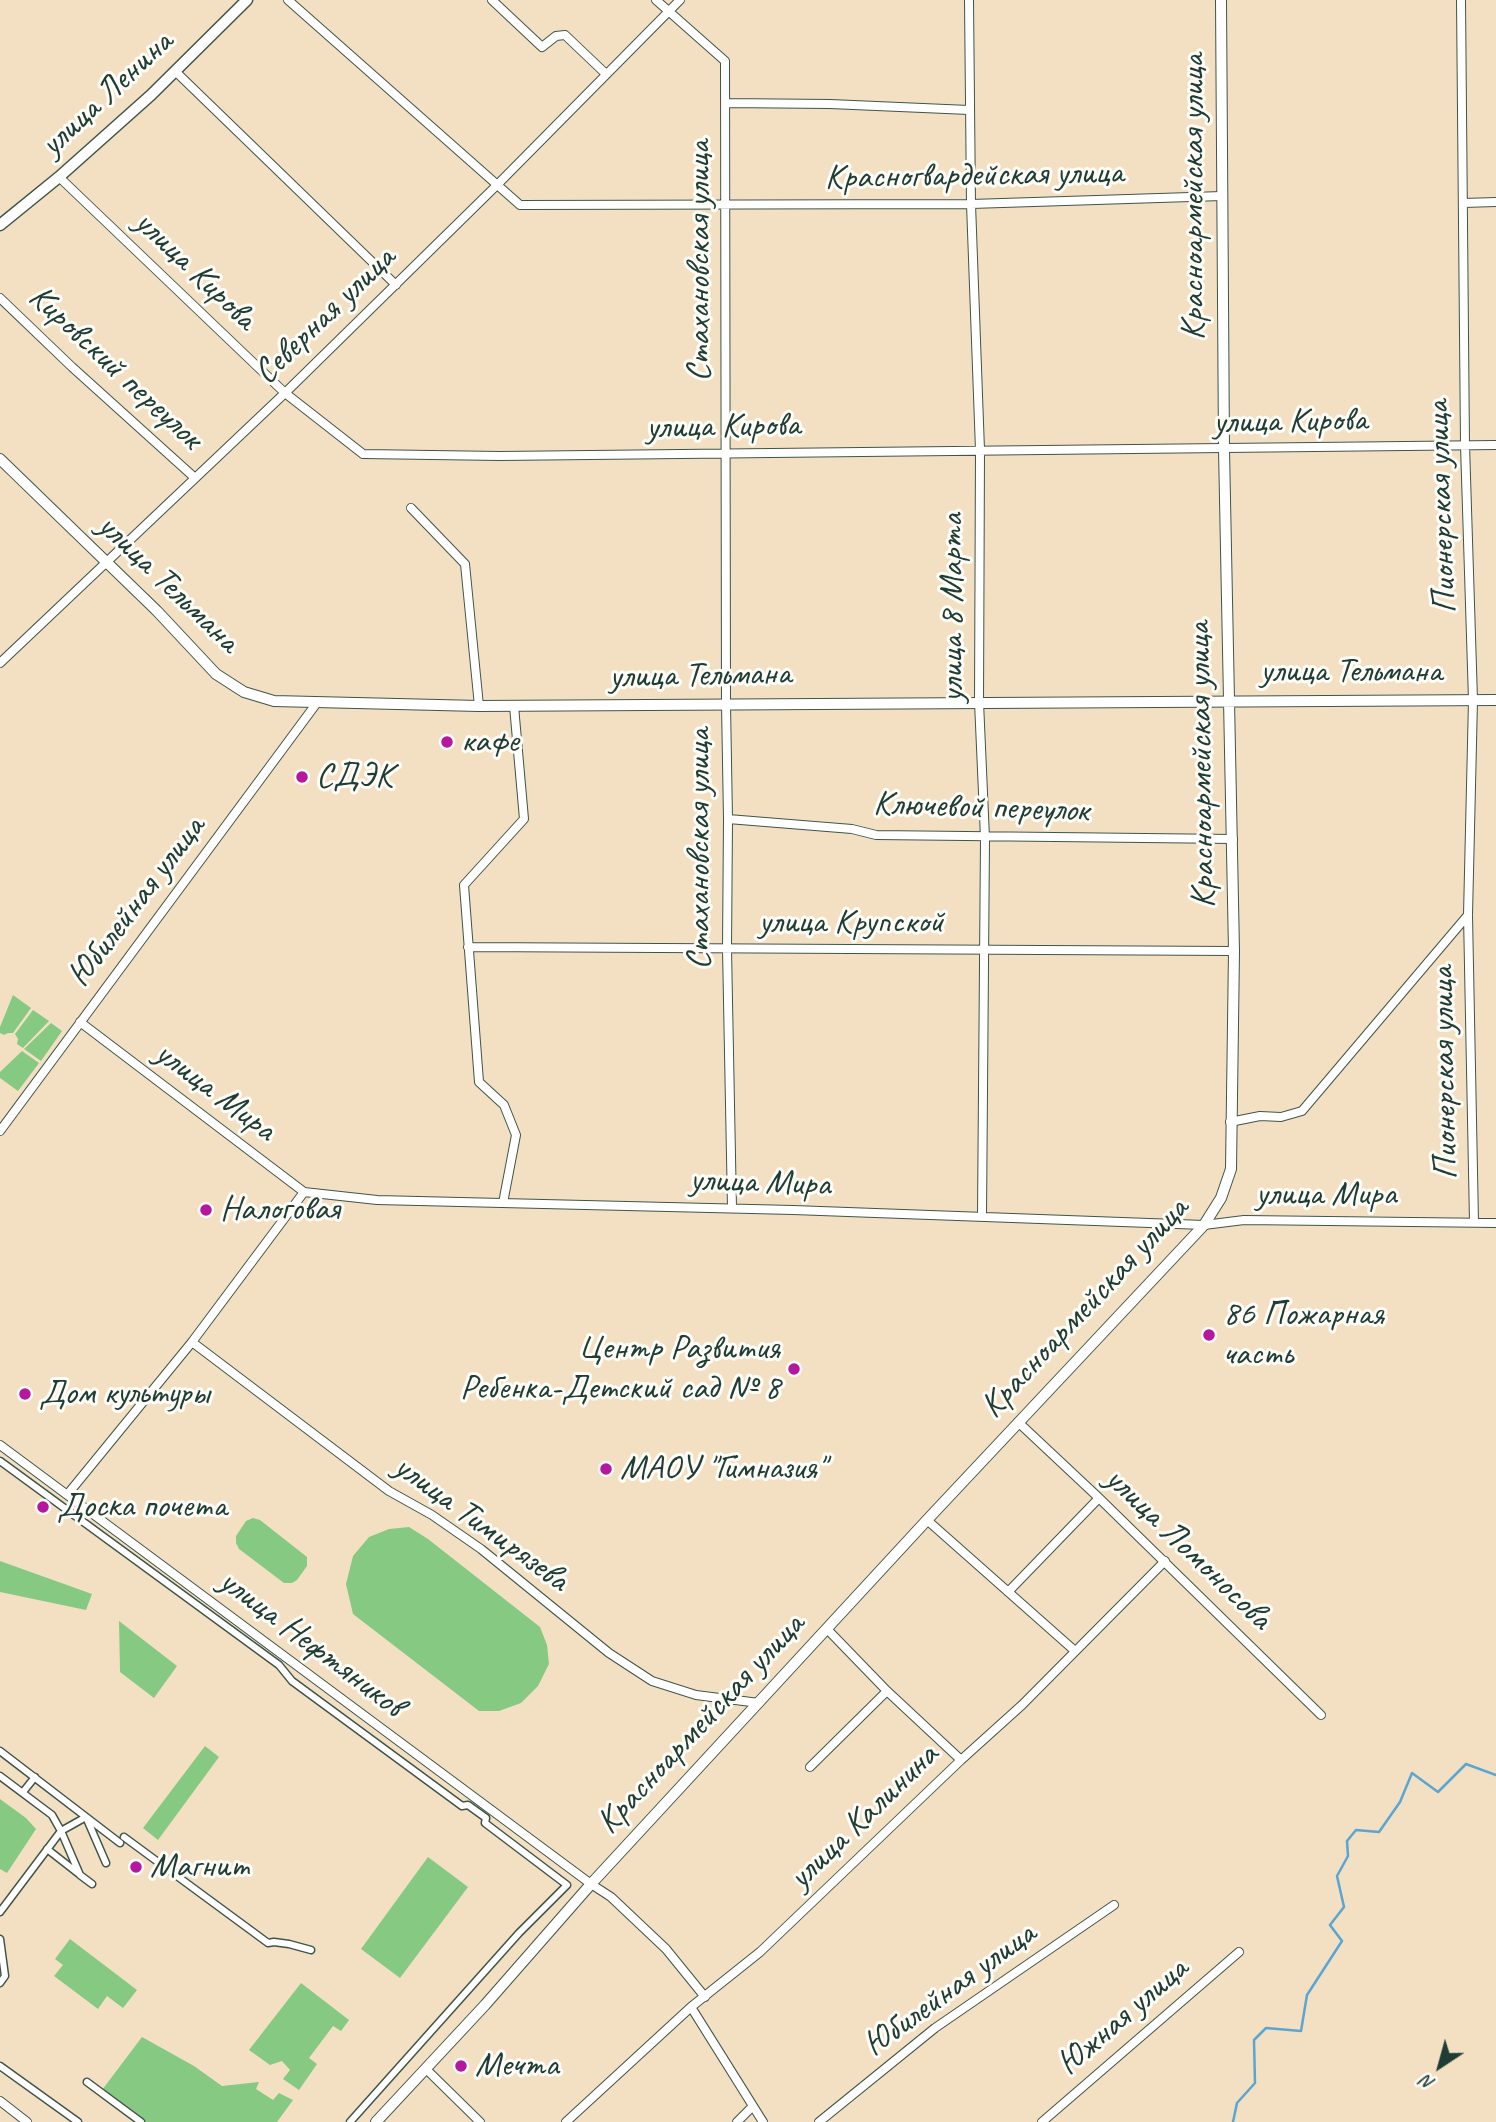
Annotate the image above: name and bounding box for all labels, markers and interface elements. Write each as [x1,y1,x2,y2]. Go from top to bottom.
street label: улица Ленина [32,22,182,166]
street label: Красноармейская улица [1173,54,1215,340]
street label: Стахановская улица [679,140,721,382]
street label: Красногвардейская улица [825,152,1123,200]
street label: улица Кирова [125,202,265,340]
street label: Северная улица [245,238,405,394]
street label: Кировский переулок [19,277,211,459]
street label: улица Кирова [1213,400,1367,444]
street label: Пионерская улица [1417,400,1467,614]
street label: улица Кирова [646,405,800,449]
street label: улица Тельмана [88,506,248,662]
street label: улица 8 Марта [932,513,974,703]
street label: Красноармейская улица [1179,621,1225,909]
street label: улица Тельмана [1260,651,1442,693]
street label: улица Тельмана [609,653,791,699]
place label: кафе [461,721,519,763]
street label: Стахановская улица [679,728,721,970]
marker: кафе [439,734,455,750]
place label: СДЭК [316,756,393,798]
marker: СДЭК [294,769,310,785]
street label: Ключевой переулок [873,783,1089,833]
street label: Юбилейная улица [59,808,215,996]
street label: улица Крупской [758,902,944,944]
street label: Пионерская улица [1422,966,1468,1180]
street label: улица Мира [146,1033,284,1151]
street label: улица Мира [689,1160,831,1206]
street label: улица Мира [1256,1174,1396,1216]
place label: Налоговая [220,1189,339,1231]
street label: Красноармейская улица [972,1189,1198,1427]
marker: Налоговая [198,1202,214,1218]
place label: 86 Пожарная часть [1223,1294,1384,1376]
marker: 86 Пожарная часть [1201,1327,1217,1343]
place label: Центр Развития Ребенка-Детский сад № 8 [460,1328,780,1410]
marker: Центр Развития Ребенка-Детский сад № 8 [786,1361,802,1377]
place label: Дом культуры [39,1373,209,1415]
marker: Дом культуры [17,1386,33,1402]
street label: улица Тимирязева [385,1446,577,1602]
place label: МАОУ "Гимназия" [620,1448,825,1490]
street label: улица Ломоносова [1096,1459,1280,1639]
marker: МАОУ "Гимназия" [598,1461,614,1477]
place label: Доска почета [57,1486,227,1528]
marker: Доска почета [35,1499,51,1515]
street label: улица Нефтяников [210,1561,412,1727]
street label: Красноармейская улица [588,1605,814,1843]
street label: улица Калинина [780,1735,948,1899]
place label: Магнит [150,1846,249,1888]
marker: Магнит [128,1859,144,1875]
street label: Юбилейная улица [856,1913,1044,2067]
street label: Южная улица [1049,1949,1197,2085]
north arrow [1405,2031,1475,2101]
place label: Мечта [475,2045,559,2087]
marker: Мечта [453,2058,469,2074]
text: N [1416,2070,1439,2096]

